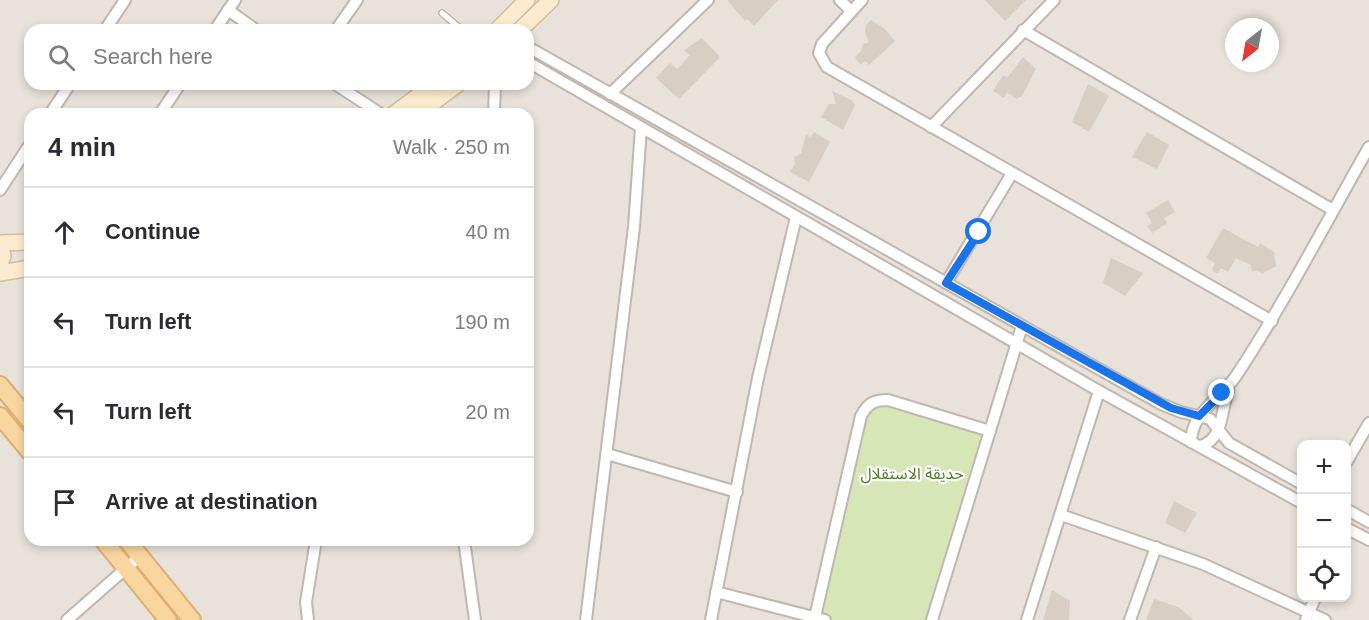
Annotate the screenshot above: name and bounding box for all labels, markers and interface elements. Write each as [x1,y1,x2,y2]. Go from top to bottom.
north arrow [1225,18,1279,72]
search box [24,24,534,90]
icon: search [45,41,78,74]
text: Search here [93,44,213,69]
text: 4 min [48,132,116,162]
text: Walk · 250 m [393,136,510,158]
icon: ahead [48,216,81,249]
route start [965,218,991,244]
text: Continue [105,219,200,244]
text: 40 m [466,221,510,243]
icon: left [48,306,81,339]
text: Turn left [105,309,191,334]
text: 190 m [454,311,510,333]
route end [1208,379,1234,405]
icon: left [48,396,81,429]
text: Turn left [105,399,191,424]
text: 20 m [466,401,510,423]
map controls [1297,440,1351,602]
button: + [1297,440,1351,494]
park label: حديقة الاستقلال [860,465,964,484]
icon: arrive [48,486,81,519]
text: Arrive at destination [105,489,318,514]
button: − [1297,494,1351,548]
button: locate [1297,548,1351,602]

